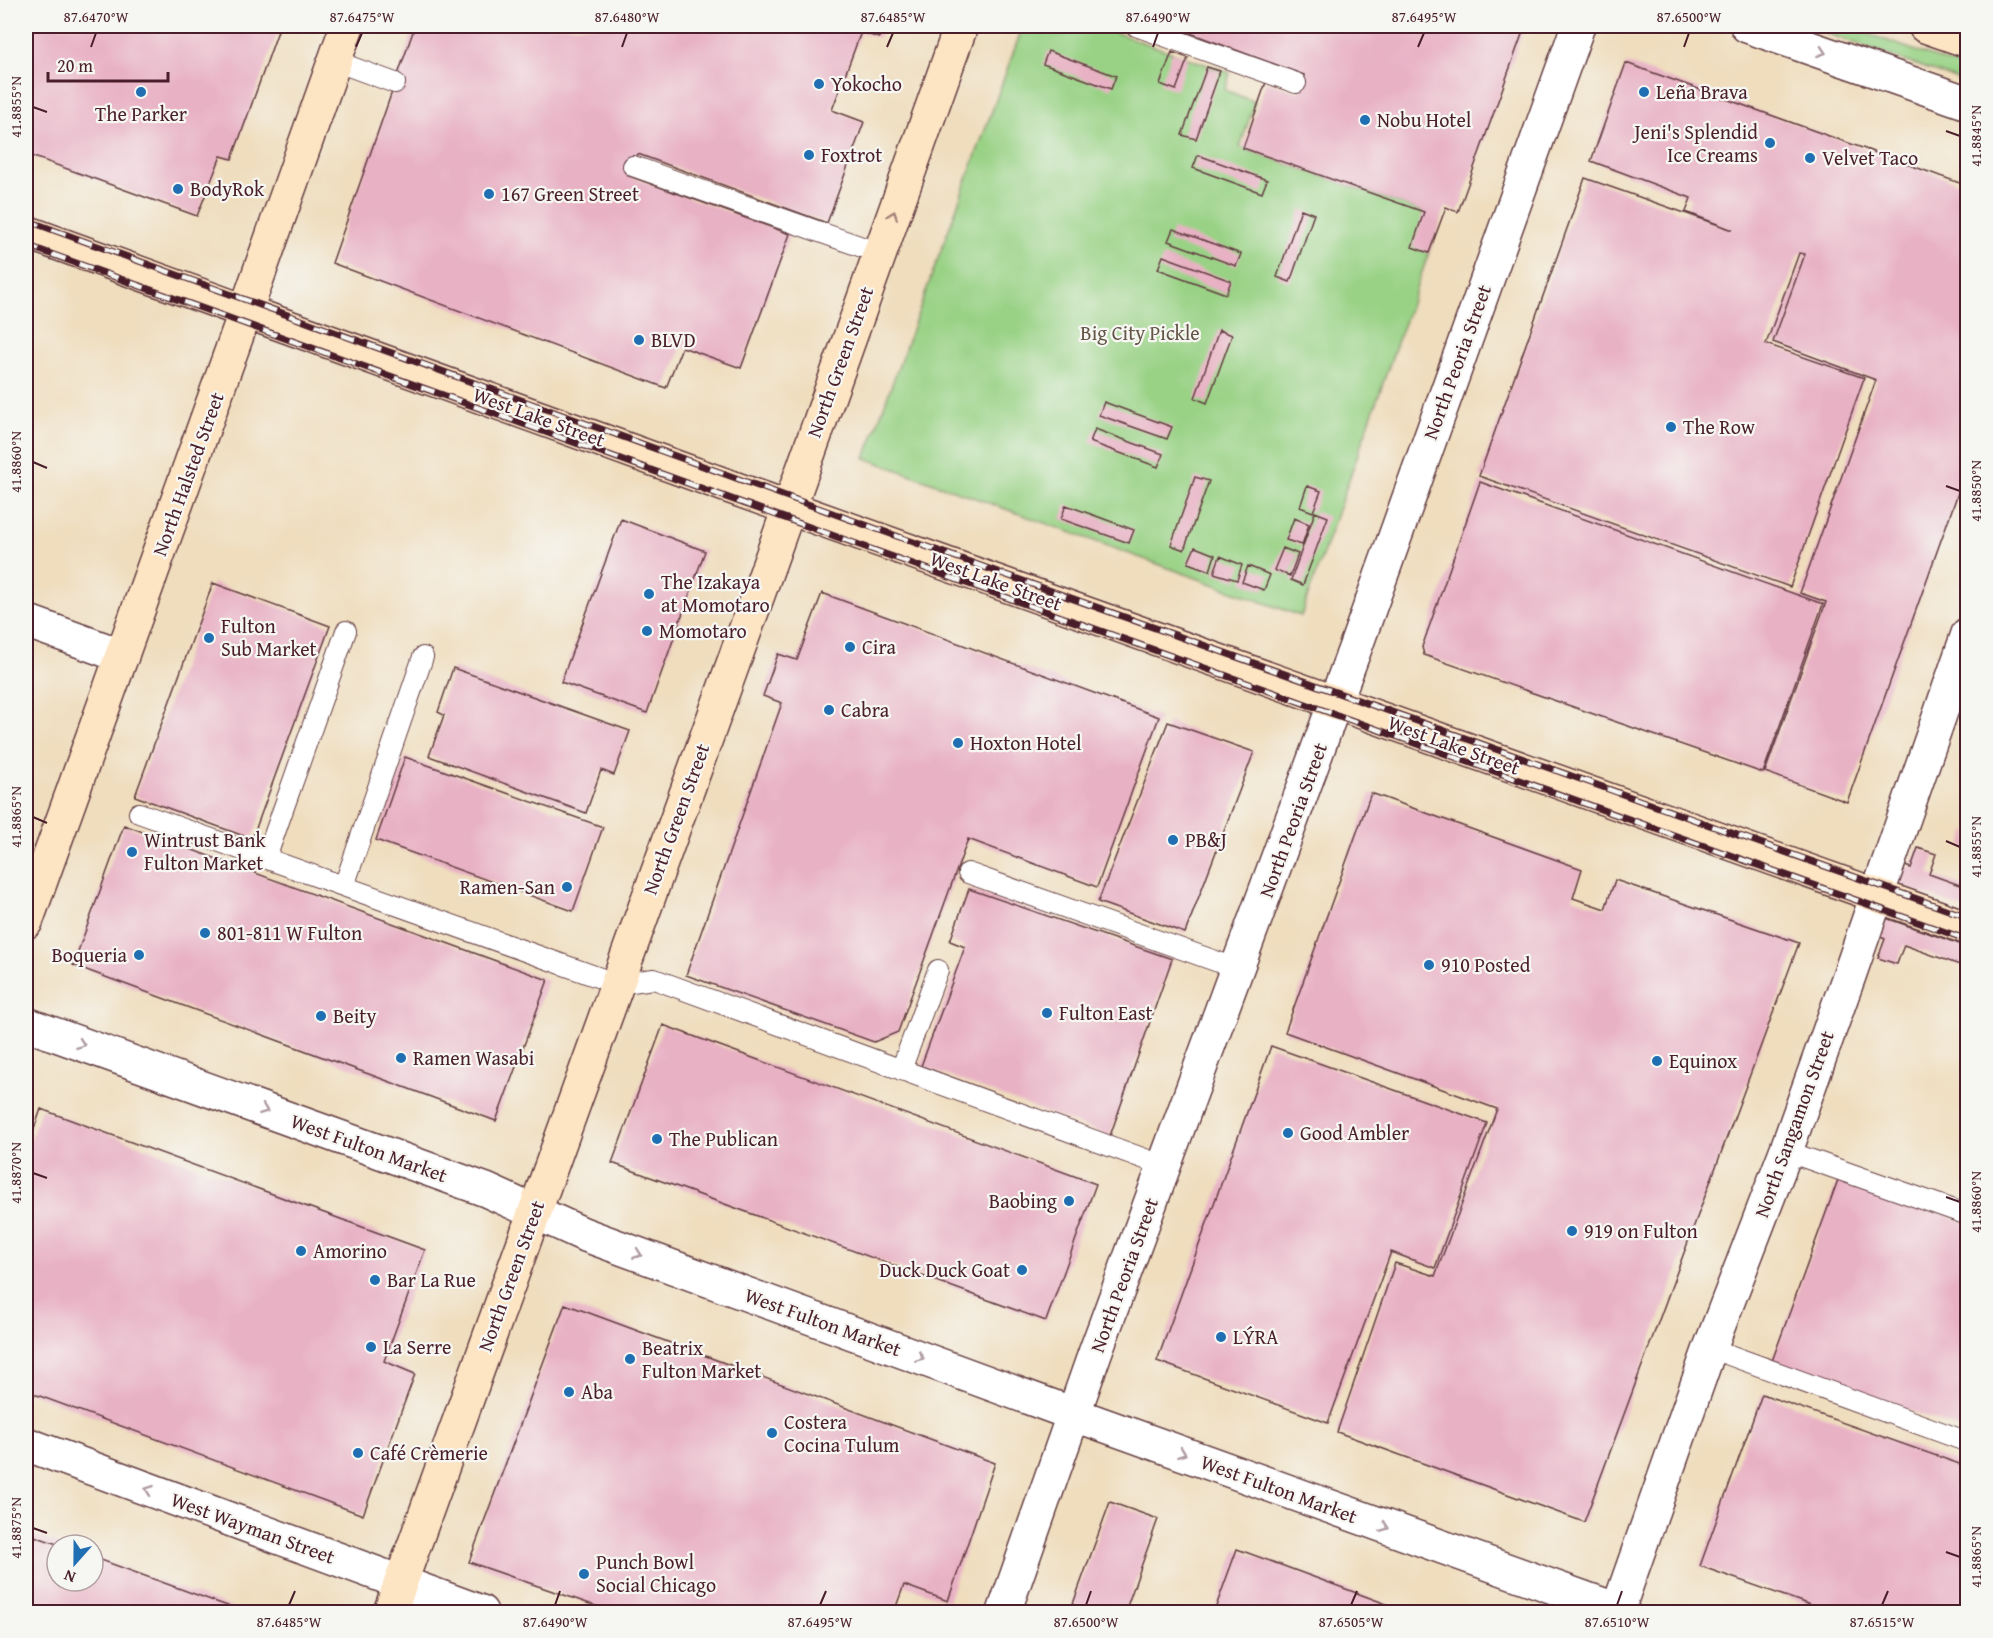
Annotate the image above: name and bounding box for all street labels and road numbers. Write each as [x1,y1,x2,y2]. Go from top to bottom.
street label: North Peoria Street [1415,280,1498,443]
street label: North Green Street [799,282,880,441]
street label: West Lake Street [469,379,609,454]
street label: North Halsted Street [144,388,231,560]
street label: West Lake Street [926,543,1066,618]
street label: West Lake Street [1384,707,1524,782]
street label: North Peoria Street [1251,738,1334,901]
street label: North Green Street [635,739,716,898]
street label: North Sangamon Street [1746,1026,1841,1221]
street label: West Fulton Market [287,1106,451,1189]
street label: North Peoria Street [1082,1193,1165,1356]
street label: North Green Street [470,1196,551,1355]
street label: West Fulton Market [741,1280,905,1363]
street label: West Fulton Market [1197,1447,1361,1530]
street label: West Wayman Street [167,1484,339,1571]

